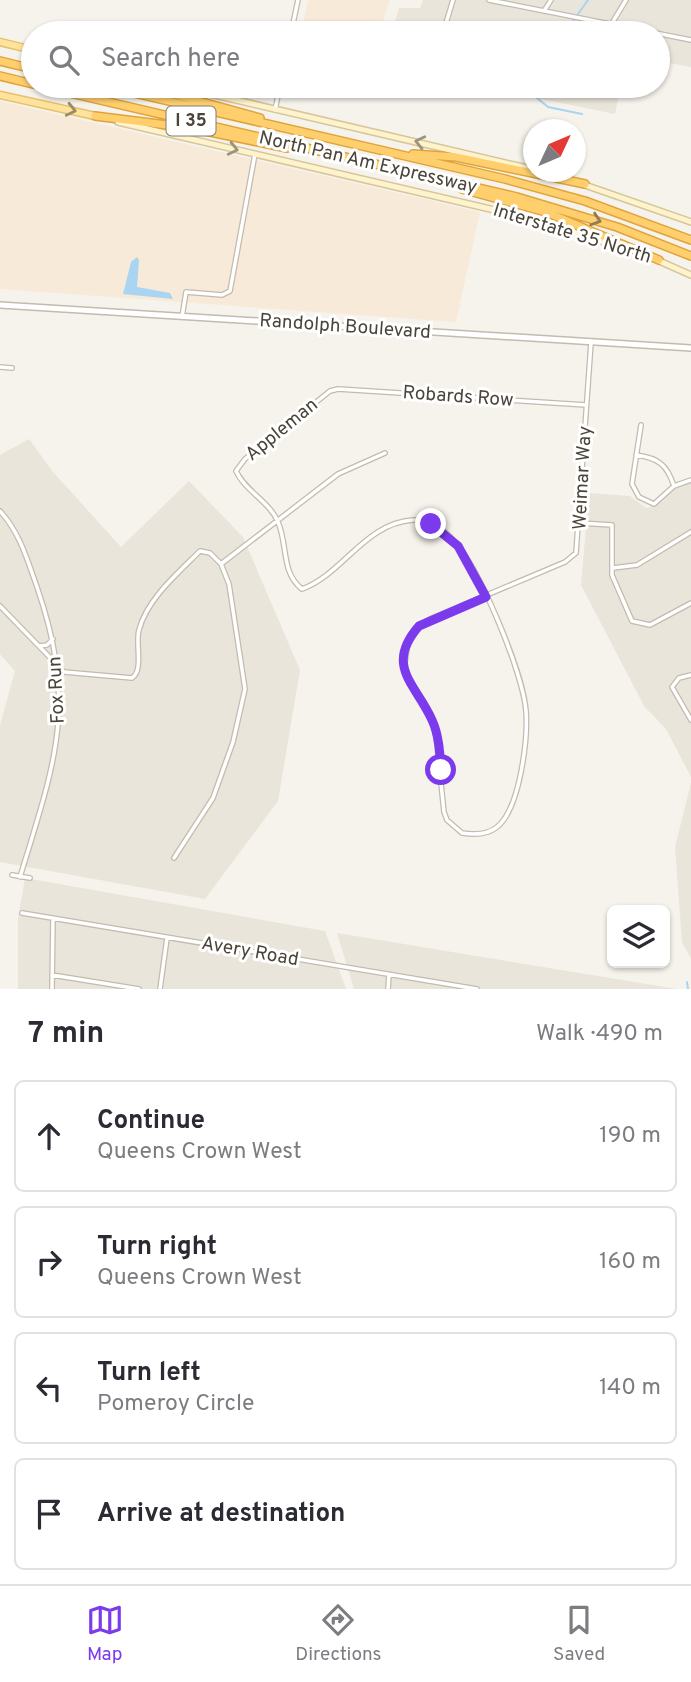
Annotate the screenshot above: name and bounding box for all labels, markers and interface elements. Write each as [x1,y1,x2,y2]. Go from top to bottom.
search box [21,21,670,98]
icon: search [45,41,83,79]
text: Search here [101,43,240,76]
one-way arrow [65,102,77,117]
road number: I 35 [166,106,216,136]
north arrow [523,119,586,182]
street label: North Pan Am Expressway [257,126,479,200]
one-way arrow [414,136,426,151]
one-way arrow [227,141,239,155]
street label: Interstate 35 North [490,198,654,270]
one-way arrow [589,212,601,226]
street label: Randolph Boulevard [258,309,432,345]
street label: Robards Row [402,381,514,413]
street label: Appleman [241,393,323,467]
street label: Weimar Way [568,425,598,531]
route end [415,508,446,539]
street label: Fox Run [43,656,71,724]
route start [425,754,456,785]
map controls [607,905,670,968]
button: layers [607,905,670,968]
street label: Avery Road [200,932,300,972]
text: 7 min [28,1016,104,1053]
text: Walk · 490 m [536,1020,663,1049]
text: Continue [97,1105,205,1138]
icon: ahead [30,1117,68,1155]
text: 190 m [599,1122,661,1151]
text: Queens Crown West [97,1138,302,1167]
text: Turn right [97,1231,217,1264]
icon: right [30,1243,68,1281]
text: 160 m [599,1248,661,1277]
text: Queens Crown West [97,1264,302,1293]
text: Turn left [97,1357,201,1390]
icon: left [30,1369,68,1407]
text: 140 m [599,1374,661,1403]
text: Pomeroy Circle [97,1390,254,1419]
icon: arrive [30,1495,68,1533]
text: Arrive at destination [97,1498,345,1531]
tab: Map [86,1601,124,1667]
tab: Directions [295,1601,382,1667]
tab: Saved [553,1601,605,1667]

